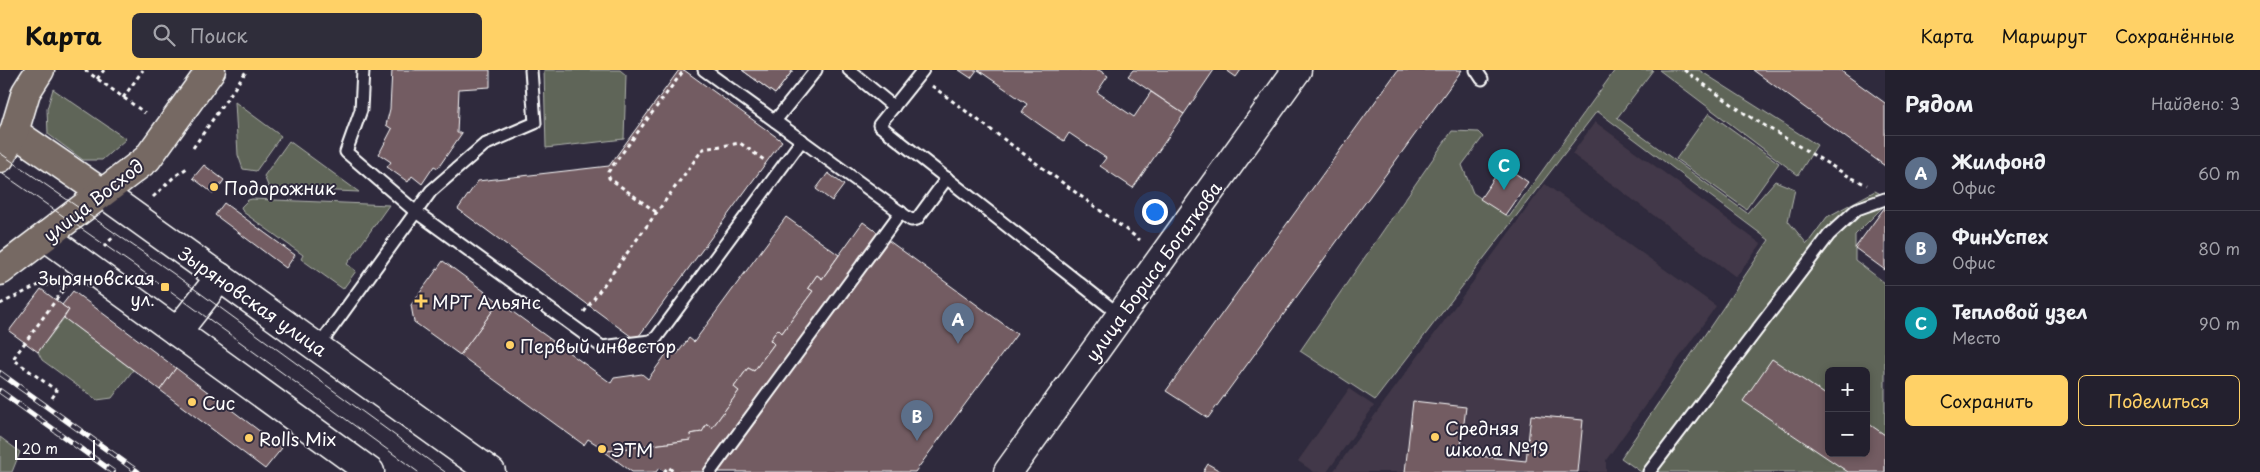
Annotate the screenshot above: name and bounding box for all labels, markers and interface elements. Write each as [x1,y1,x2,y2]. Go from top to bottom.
search box [132,13,482,58]
text: Карта [25,17,102,53]
icon: search [150,21,178,49]
text: Поиск [190,21,248,49]
text: Карта [1921,22,1973,49]
text: Маршрут [2001,22,2087,49]
text: Сохранённые [2115,22,2235,49]
text: Рядом [1905,87,1973,119]
text: Найдено: 3 [2151,91,2240,115]
text: Жилфонд [1952,147,2046,175]
pin: C [1488,149,1520,190]
street label: улица Восход [37,152,149,248]
text: A [1915,161,1927,185]
text: 60 m [2198,161,2240,185]
place label: Подорожник [224,174,336,201]
street label: улица Бориса Богаткова [1078,175,1228,367]
text: Офис [1952,175,1995,199]
marker: Подорожник [208,181,220,193]
your location [1142,199,1168,225]
text: ФинУспех [1952,222,2048,250]
text: B [1916,236,1926,260]
text: 80 m [2198,236,2240,260]
street label: Зыряновская улица [173,240,333,363]
text: Офис [1952,250,1995,274]
place label: Зыряновская ул. [38,264,155,312]
marker: Зыряновская ул. [159,281,171,293]
place label: МРТ Альянс [432,288,541,315]
marker: МРТ Альянс [414,294,428,308]
text: Тепловой узел [1952,297,2087,325]
pin: A [942,303,974,344]
text: C [1915,311,1927,335]
text: 90 m [2199,311,2240,335]
text: Место [1952,325,2001,349]
place label: Первый инвестор [520,332,676,359]
marker: Первый инвестор [504,339,516,351]
map controls [1825,367,1870,457]
button: + [1825,367,1870,412]
button: Сохранить [1905,375,2068,426]
button: Поделиться [2078,375,2240,426]
place label: Cuc [202,389,235,416]
marker: Cuc [186,396,198,408]
pin: B [901,400,933,441]
button: − [1825,412,1870,457]
place label: Средняя школа №19 [1445,414,1549,462]
place label: Rolls Mix [259,425,336,452]
marker: Средняя школа №19 [1429,431,1441,443]
marker: Rolls Mix [243,432,255,444]
place label: ЭТМ [611,436,653,463]
scale bar [15,437,95,460]
text: 20 m [22,438,58,459]
marker: ЭТМ [596,443,608,455]

